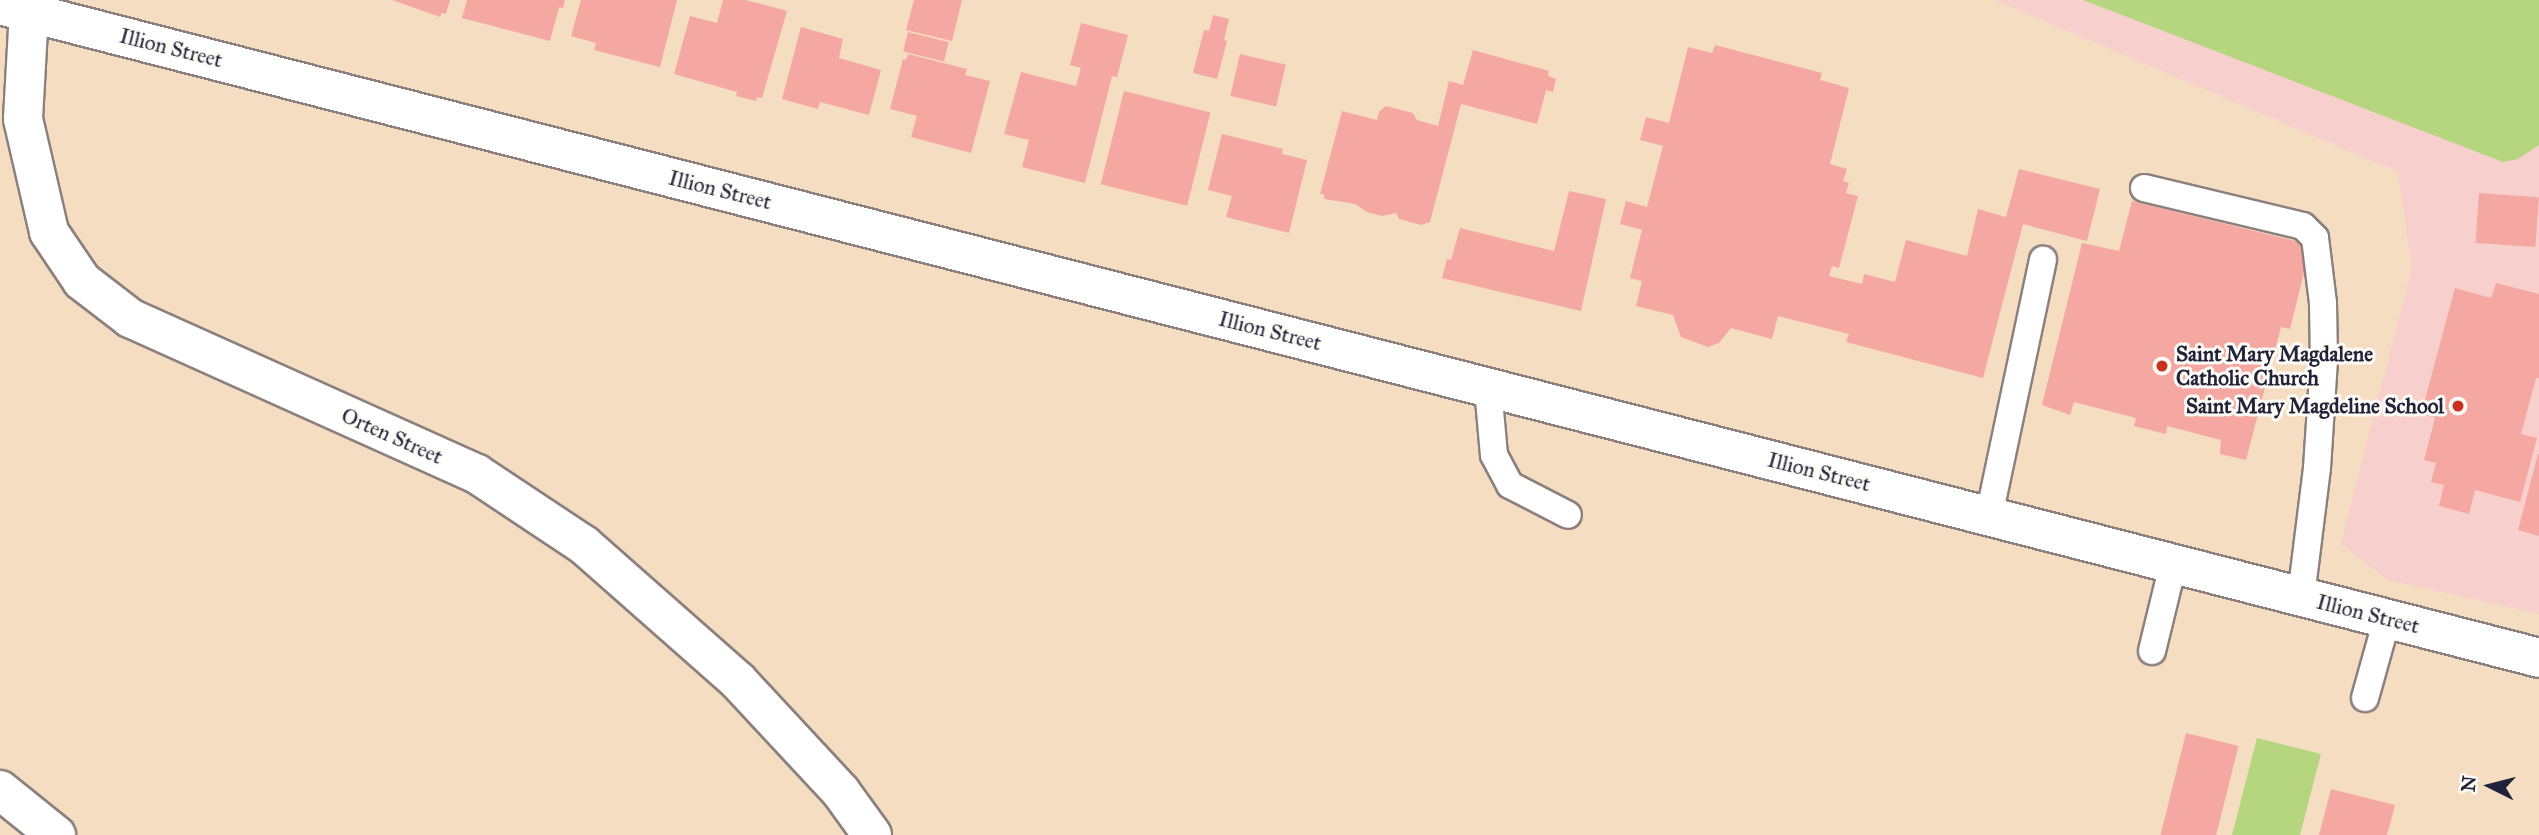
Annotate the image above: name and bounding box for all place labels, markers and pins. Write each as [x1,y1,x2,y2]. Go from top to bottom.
place label: Saint Mary Magdalene Catholic Church [2176,341,2373,391]
marker: Saint Mary Magdalene Catholic Church [2154,358,2170,374]
place label: Saint Mary Magdeline School [2186,393,2444,419]
marker: Saint Mary Magdeline School [2450,398,2466,414]

